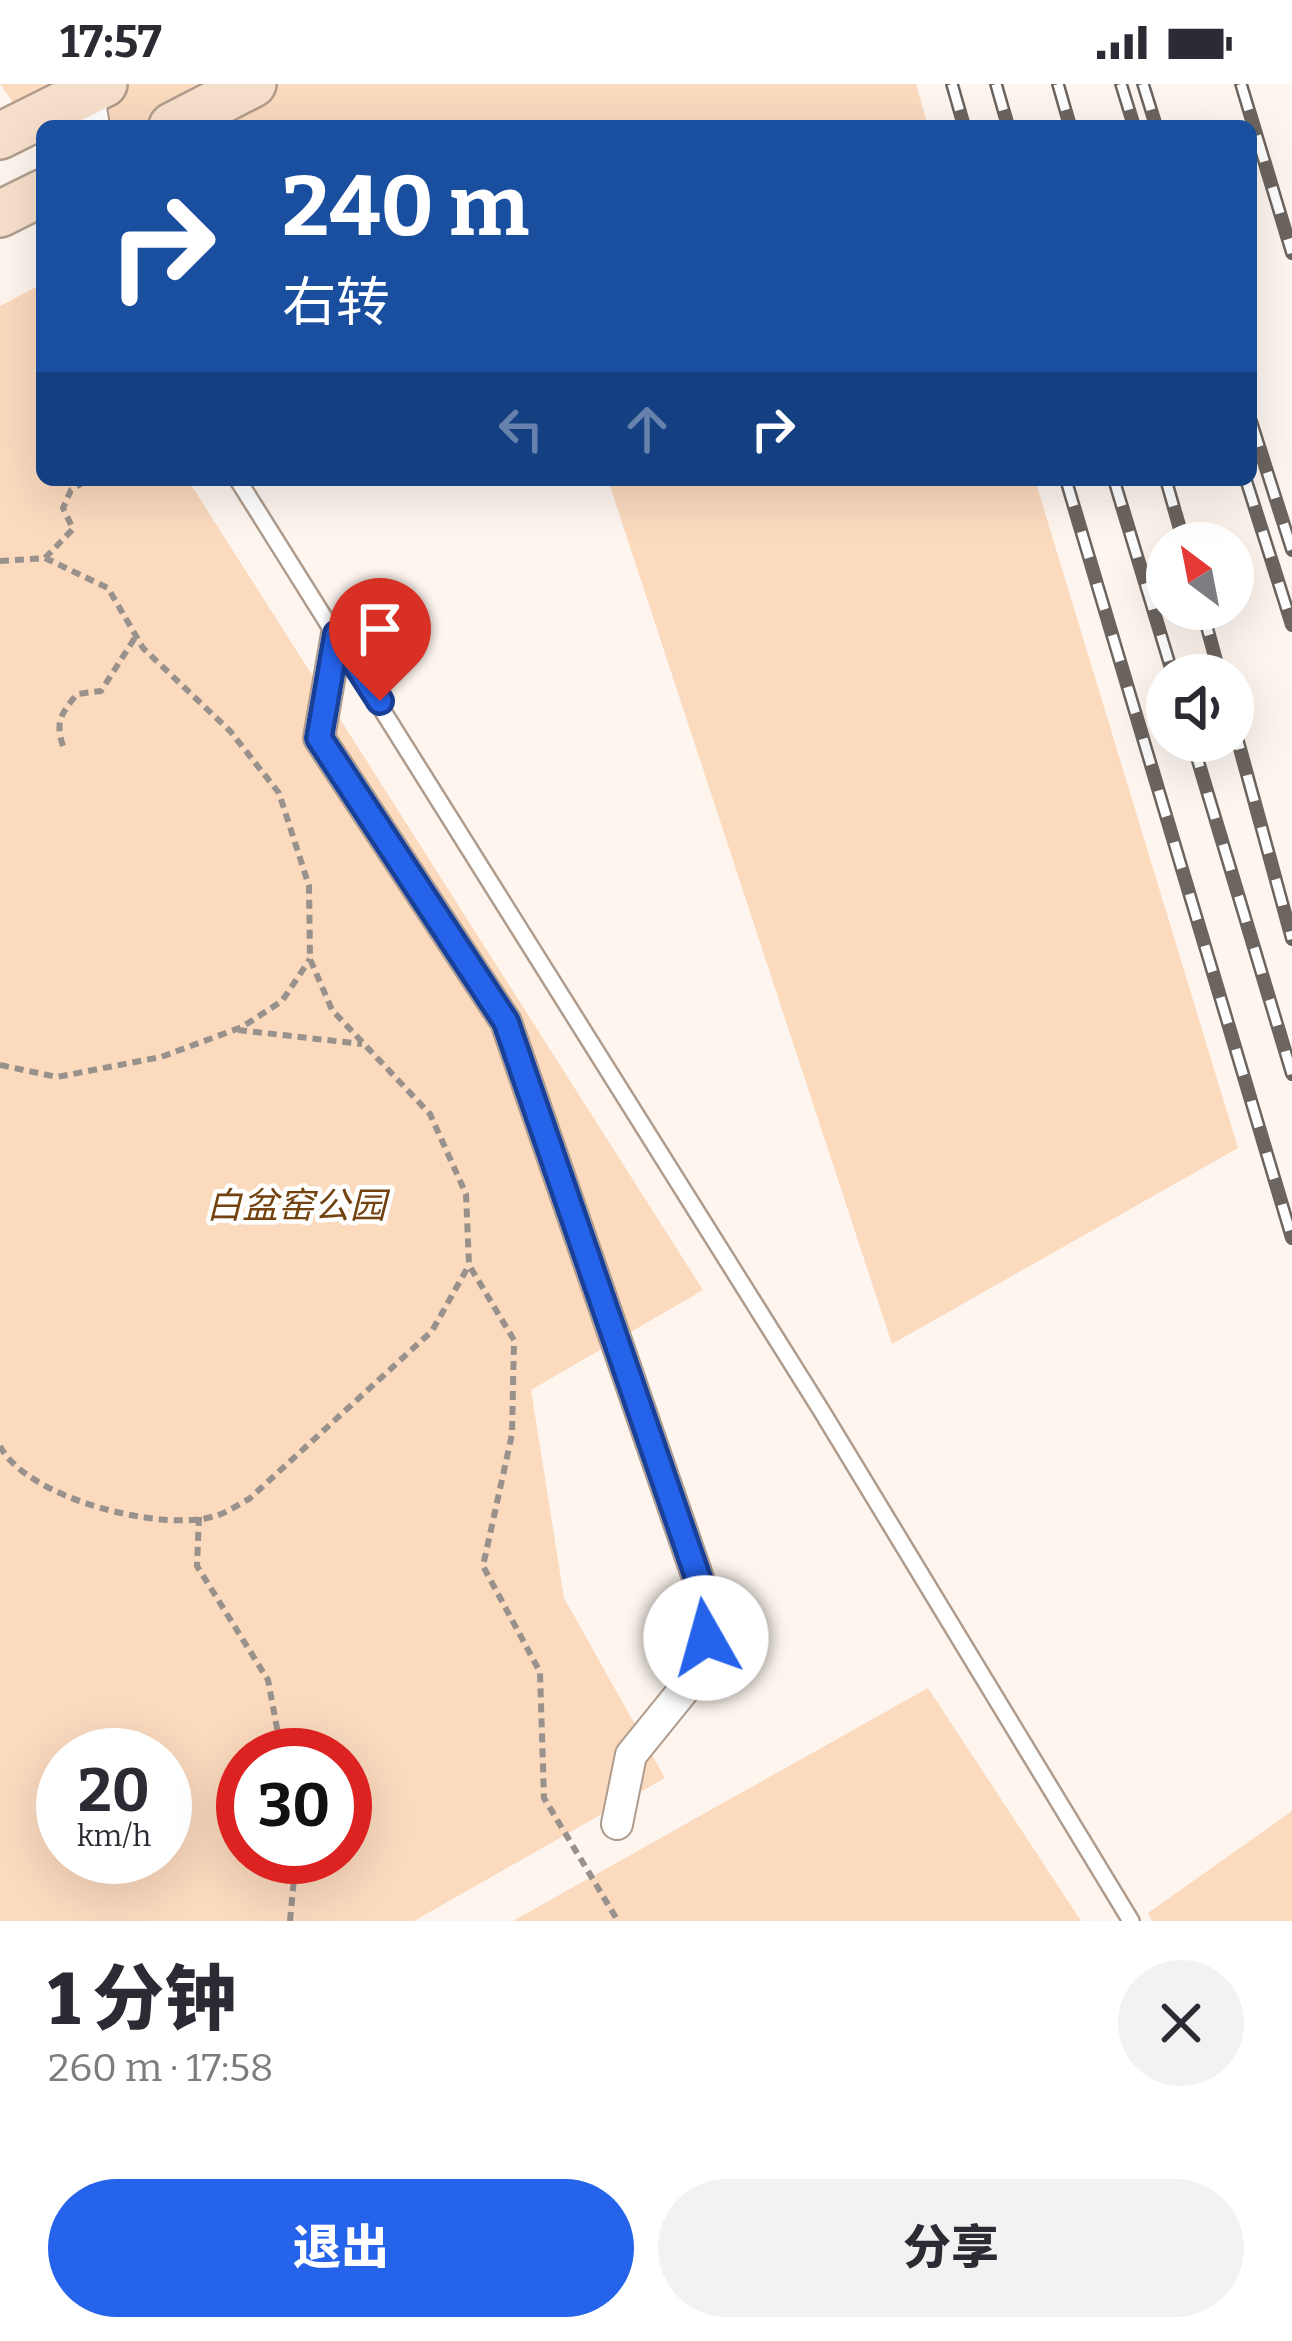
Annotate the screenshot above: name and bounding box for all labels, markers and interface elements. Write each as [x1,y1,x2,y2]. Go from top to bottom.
text: 17:57 [60,15,162,69]
text: 240 m [282,156,529,257]
icon: right [84,168,240,324]
text: 右转 [282,271,390,335]
icon: left [488,396,554,462]
icon: ahead [614,396,680,462]
icon: right [740,396,806,462]
north arrow [1146,522,1254,630]
map controls [1146,522,1254,762]
pin [329,578,431,701]
icon: arrive [347,596,413,662]
button: sound [1146,654,1254,762]
park label: 白盆窑公园 [206,1184,391,1228]
position arrow [643,1575,769,1701]
speed limit sign: 30 [216,1728,372,1884]
text: 20 [78,1755,150,1827]
text: km/h [77,1818,151,1854]
text: 1 分钟 [48,1957,236,2043]
button: close [1118,1960,1244,2086]
text: 260 m · 17:58 [48,2045,273,2091]
button: 退出 [48,2179,634,2317]
button: 分享 [658,2179,1244,2317]

